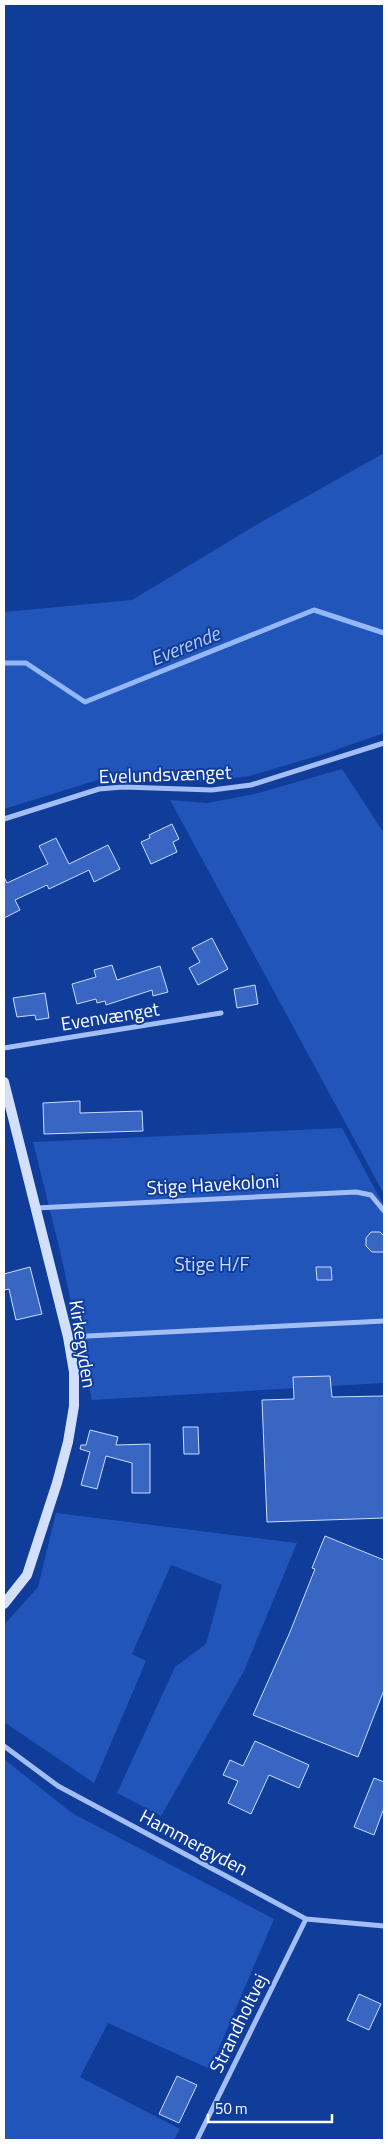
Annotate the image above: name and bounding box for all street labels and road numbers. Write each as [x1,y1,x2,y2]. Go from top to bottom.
street label: Evelundsvænget [98,757,232,790]
street label: Evenvænget [59,993,162,1038]
street label: Stige Havekoloni [146,1166,280,1201]
street label: Kirkegyden [62,1298,105,1390]
street label: Hammergyden [135,1801,253,1882]
street label: Strandholtvej [201,1968,274,2077]

